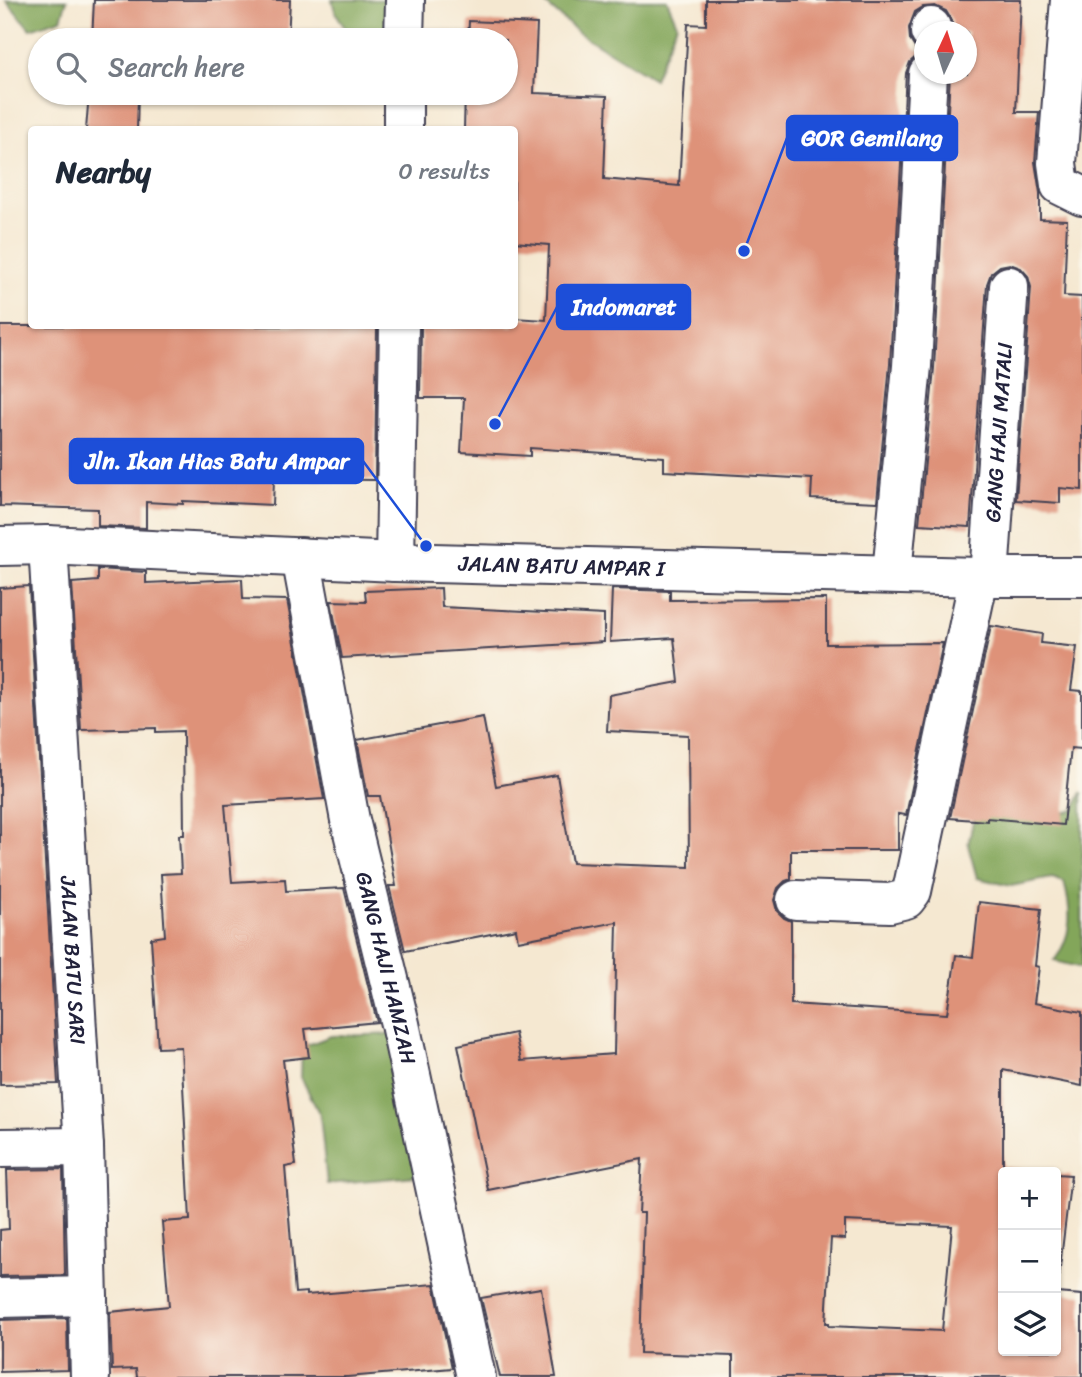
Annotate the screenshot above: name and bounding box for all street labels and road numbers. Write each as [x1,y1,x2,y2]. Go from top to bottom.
street label: GANG HAJI MATALI [974,341,1024,524]
street label: JALAN BATU AMPAR I [457,545,667,588]
street label: GANG HAJI HAMZAH [344,868,427,1068]
street label: JALAN BATU SARI [49,874,97,1046]

